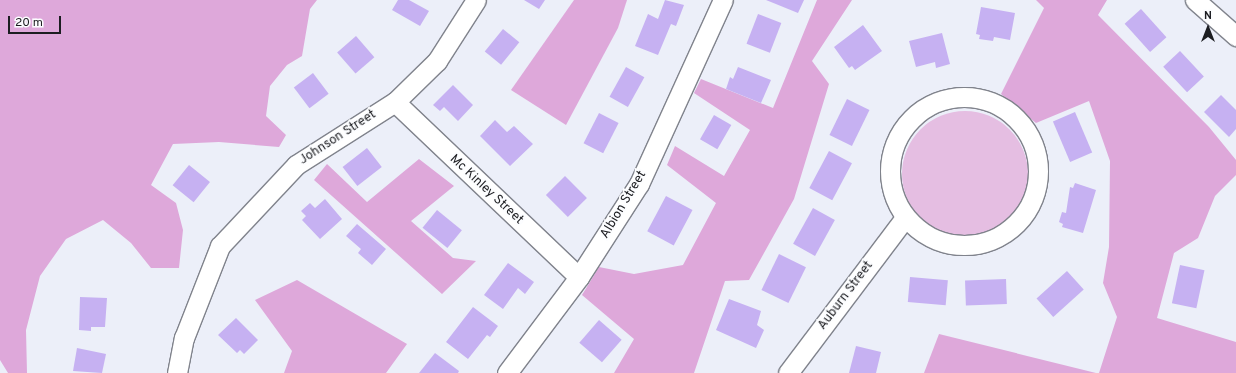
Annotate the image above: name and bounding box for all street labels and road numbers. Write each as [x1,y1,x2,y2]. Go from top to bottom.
street label: Johnson Street [297,107,379,169]
street label: Mc Kinley Street [446,152,526,228]
street label: Albion Street [598,168,650,242]
street label: Auburn Street [815,259,877,333]

